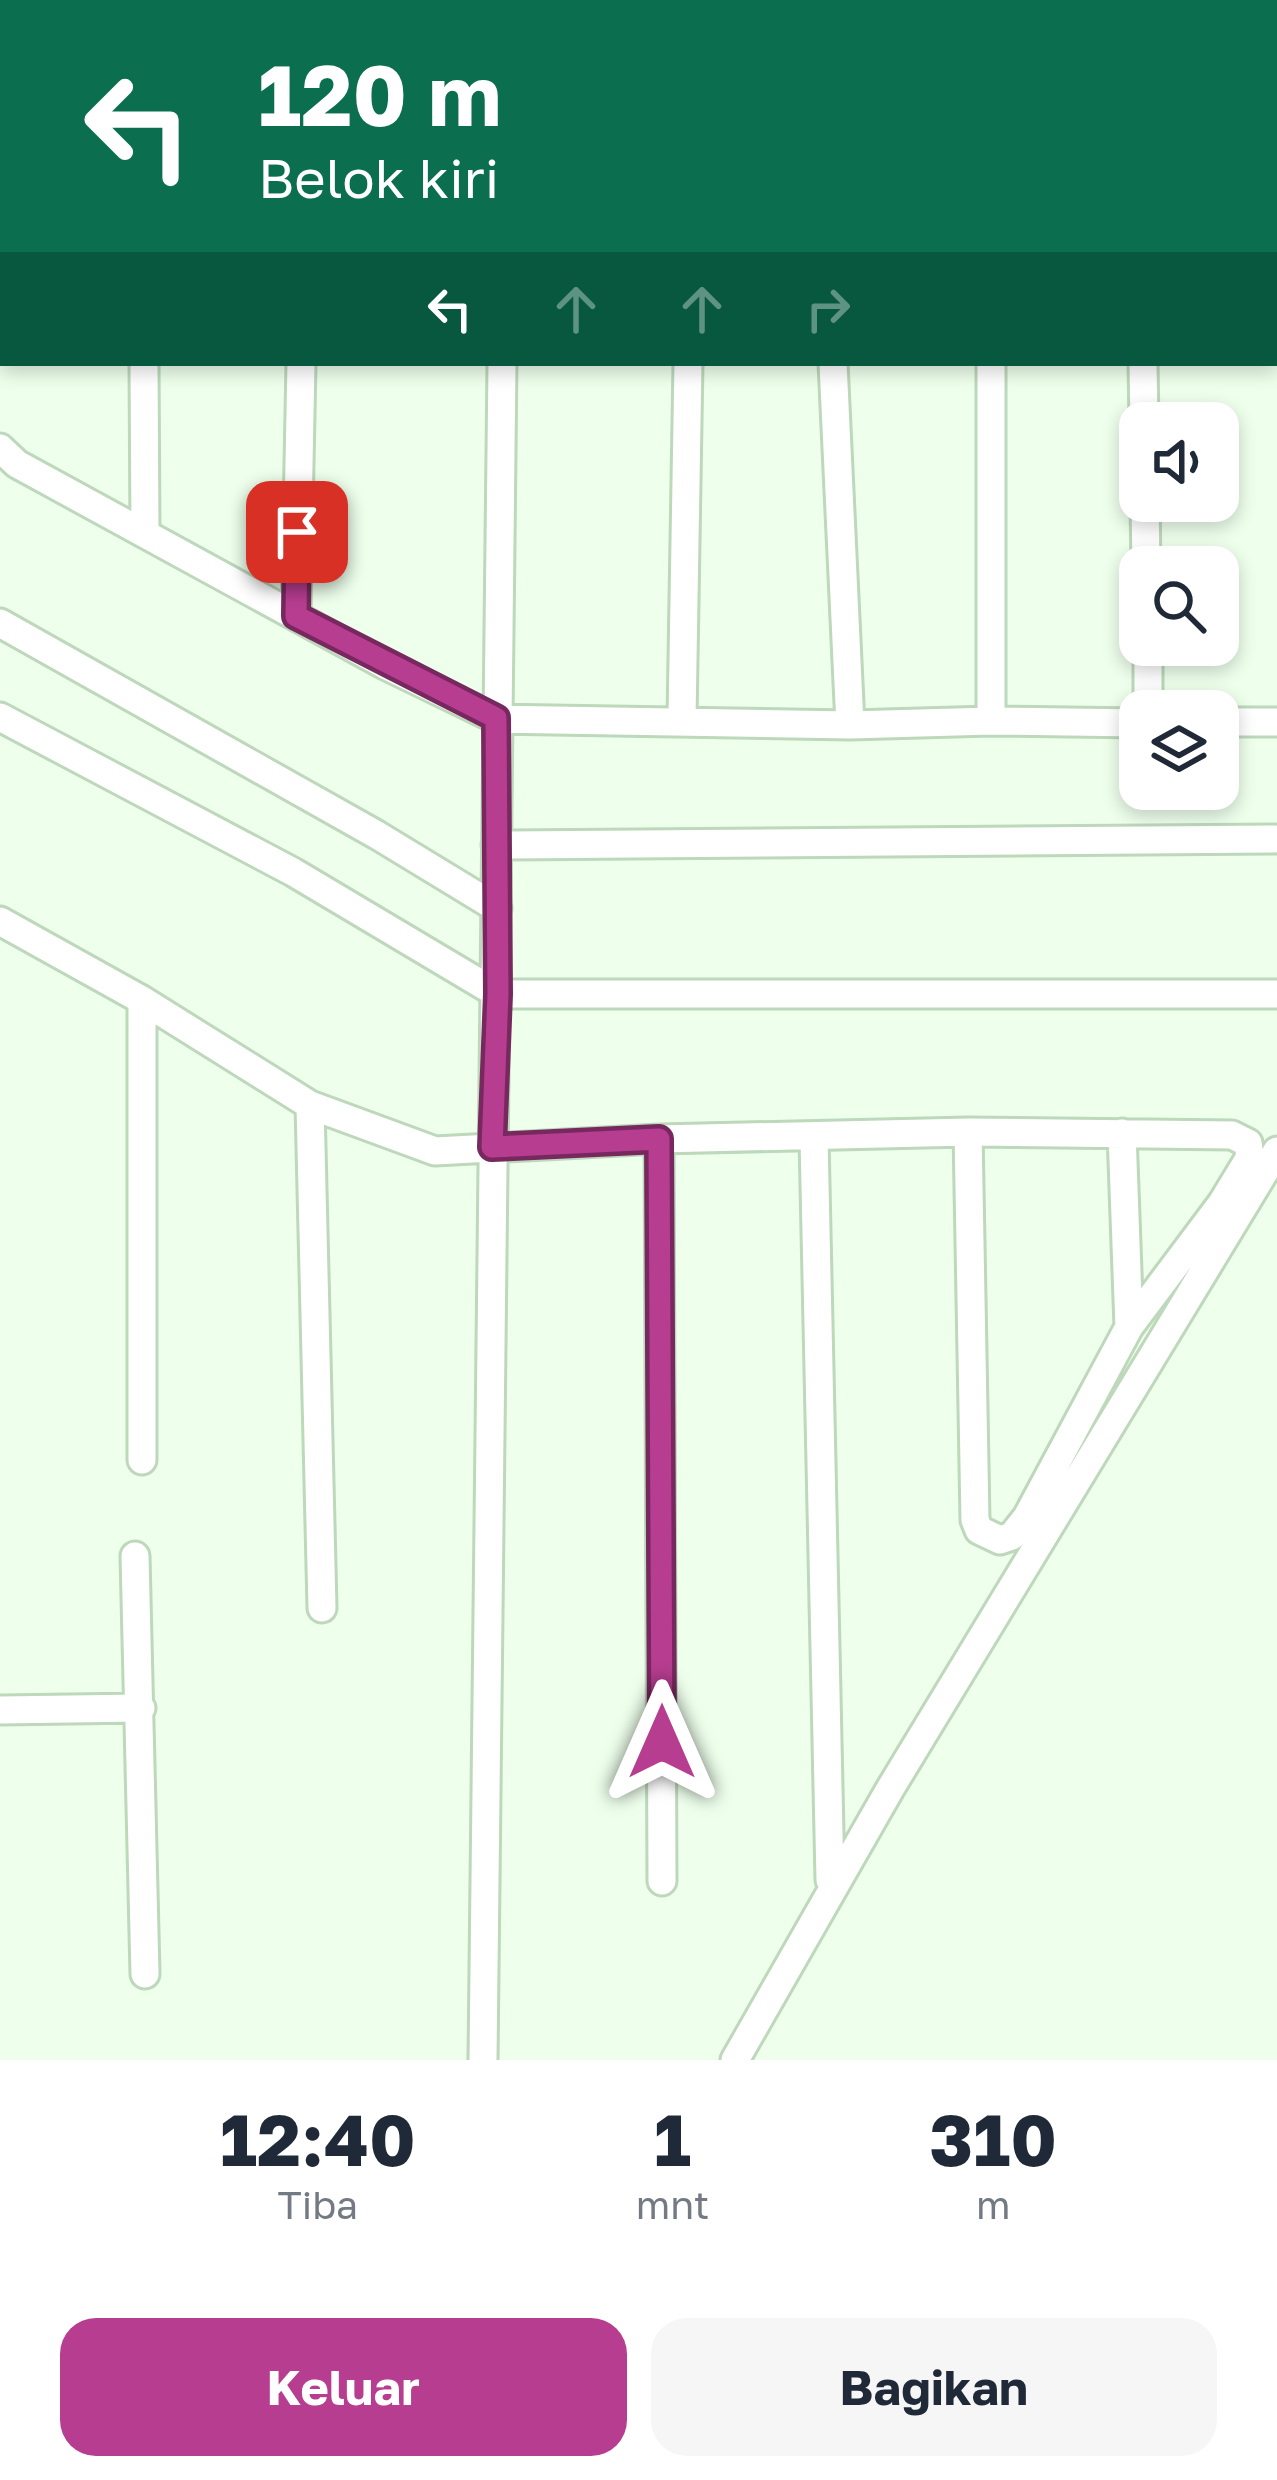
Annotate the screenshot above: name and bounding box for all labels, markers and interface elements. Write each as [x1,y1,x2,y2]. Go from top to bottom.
text: 120 m [258,44,502,144]
icon: left [60,48,216,204]
text: Belok kiri [258,145,499,210]
icon: left [417,276,483,342]
icon: ahead [543,276,609,342]
icon: ahead [669,276,735,342]
icon: right [795,276,861,342]
map controls [1119,402,1239,810]
button: sound [1119,402,1239,522]
pin [246,481,348,583]
icon: arrive [264,499,330,565]
button: search [1119,546,1239,666]
button: layers [1119,690,1239,810]
position arrow [599,1679,725,1805]
text: 12:40 [220,2095,416,2182]
text: 1 [654,2095,691,2182]
text: 310 [929,2095,1057,2182]
text: Tiba [278,2181,358,2228]
text: mnt [636,2181,709,2228]
text: m [976,2181,1010,2228]
button: Keluar [60,2318,627,2456]
button: Bagikan [651,2318,1217,2456]

